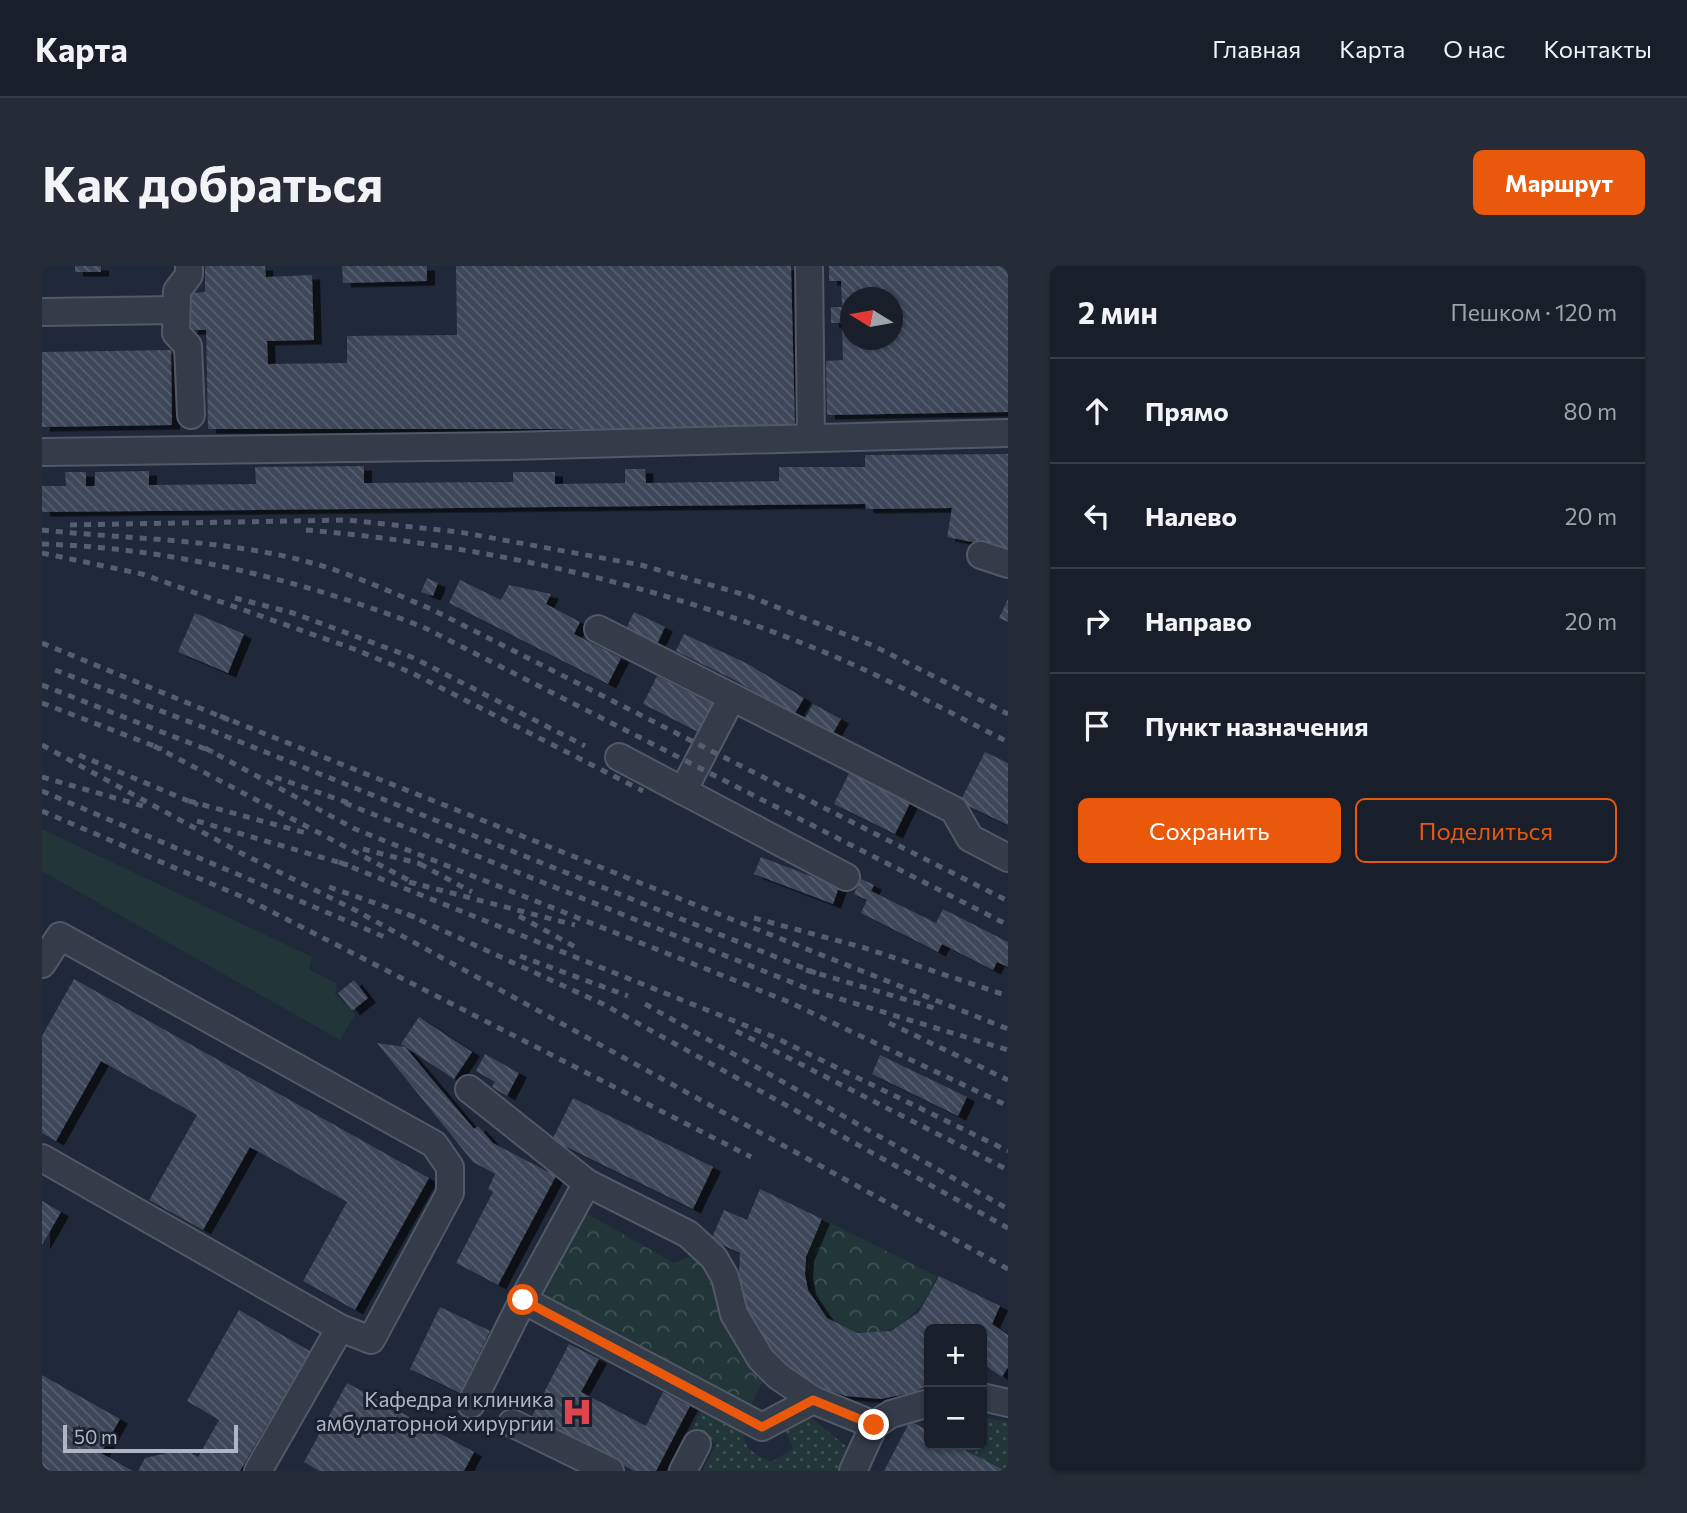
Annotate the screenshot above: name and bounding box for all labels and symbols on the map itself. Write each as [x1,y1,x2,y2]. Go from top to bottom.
north arrow [840,287,903,350]
route start [507,1284,538,1315]
place label: Кафедра и клиника амбулаторной хирургии [316,1386,554,1435]
hospital icon: Кафедра и клиника амбулаторной хирургии [560,1395,594,1429]
route end [858,1409,889,1440]
scale bar [63,1422,238,1454]

